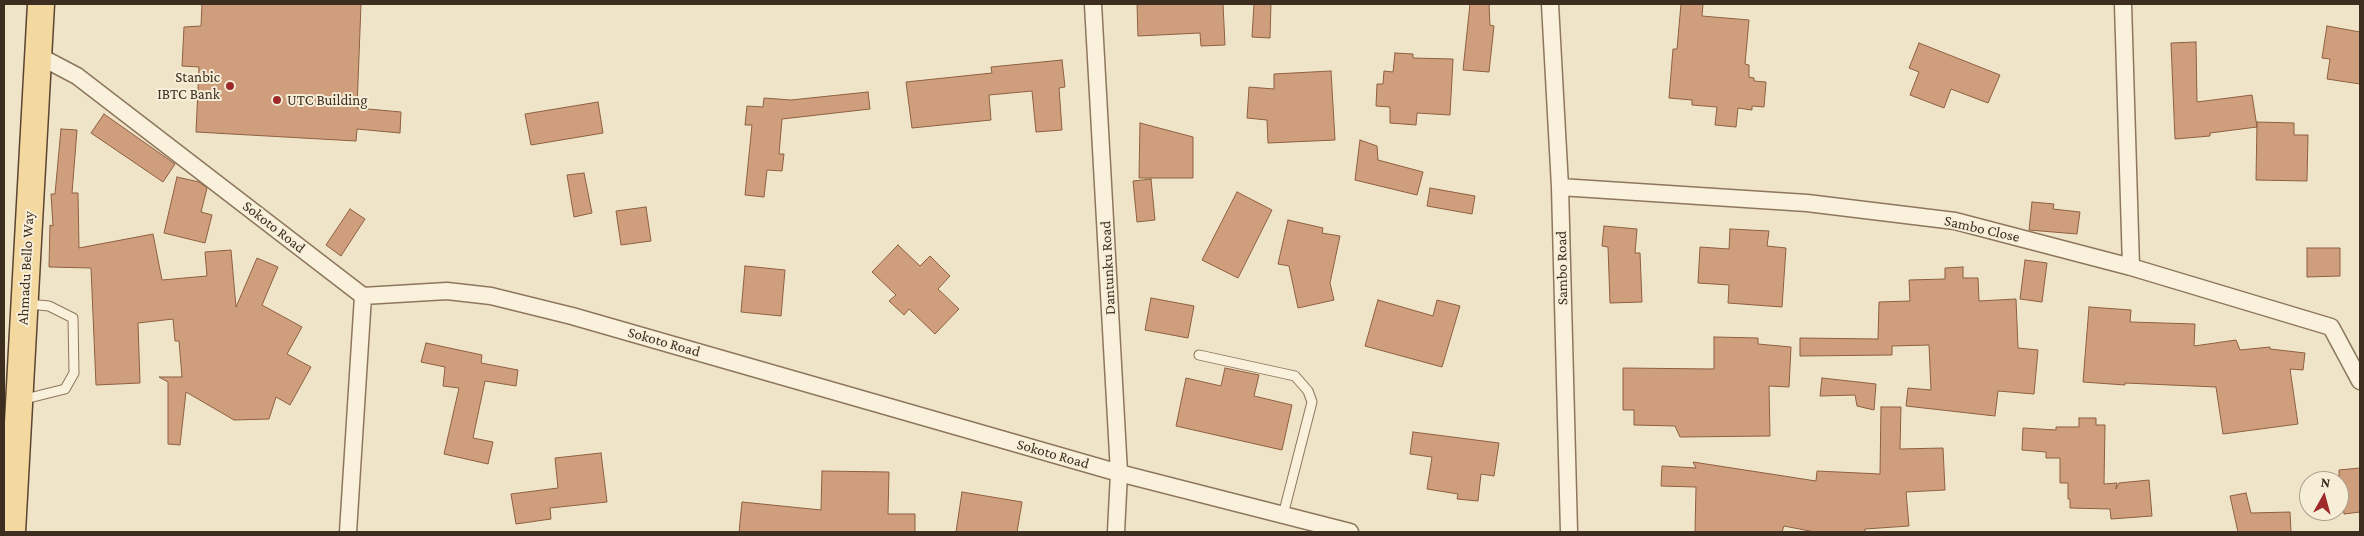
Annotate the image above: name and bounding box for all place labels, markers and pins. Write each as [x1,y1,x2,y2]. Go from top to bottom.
place label: Stanbic IBTC Bank [157,68,220,103]
marker: Stanbic IBTC Bank [224,80,236,92]
place label: UTC Building [287,91,368,109]
marker: UTC Building [271,94,283,106]

